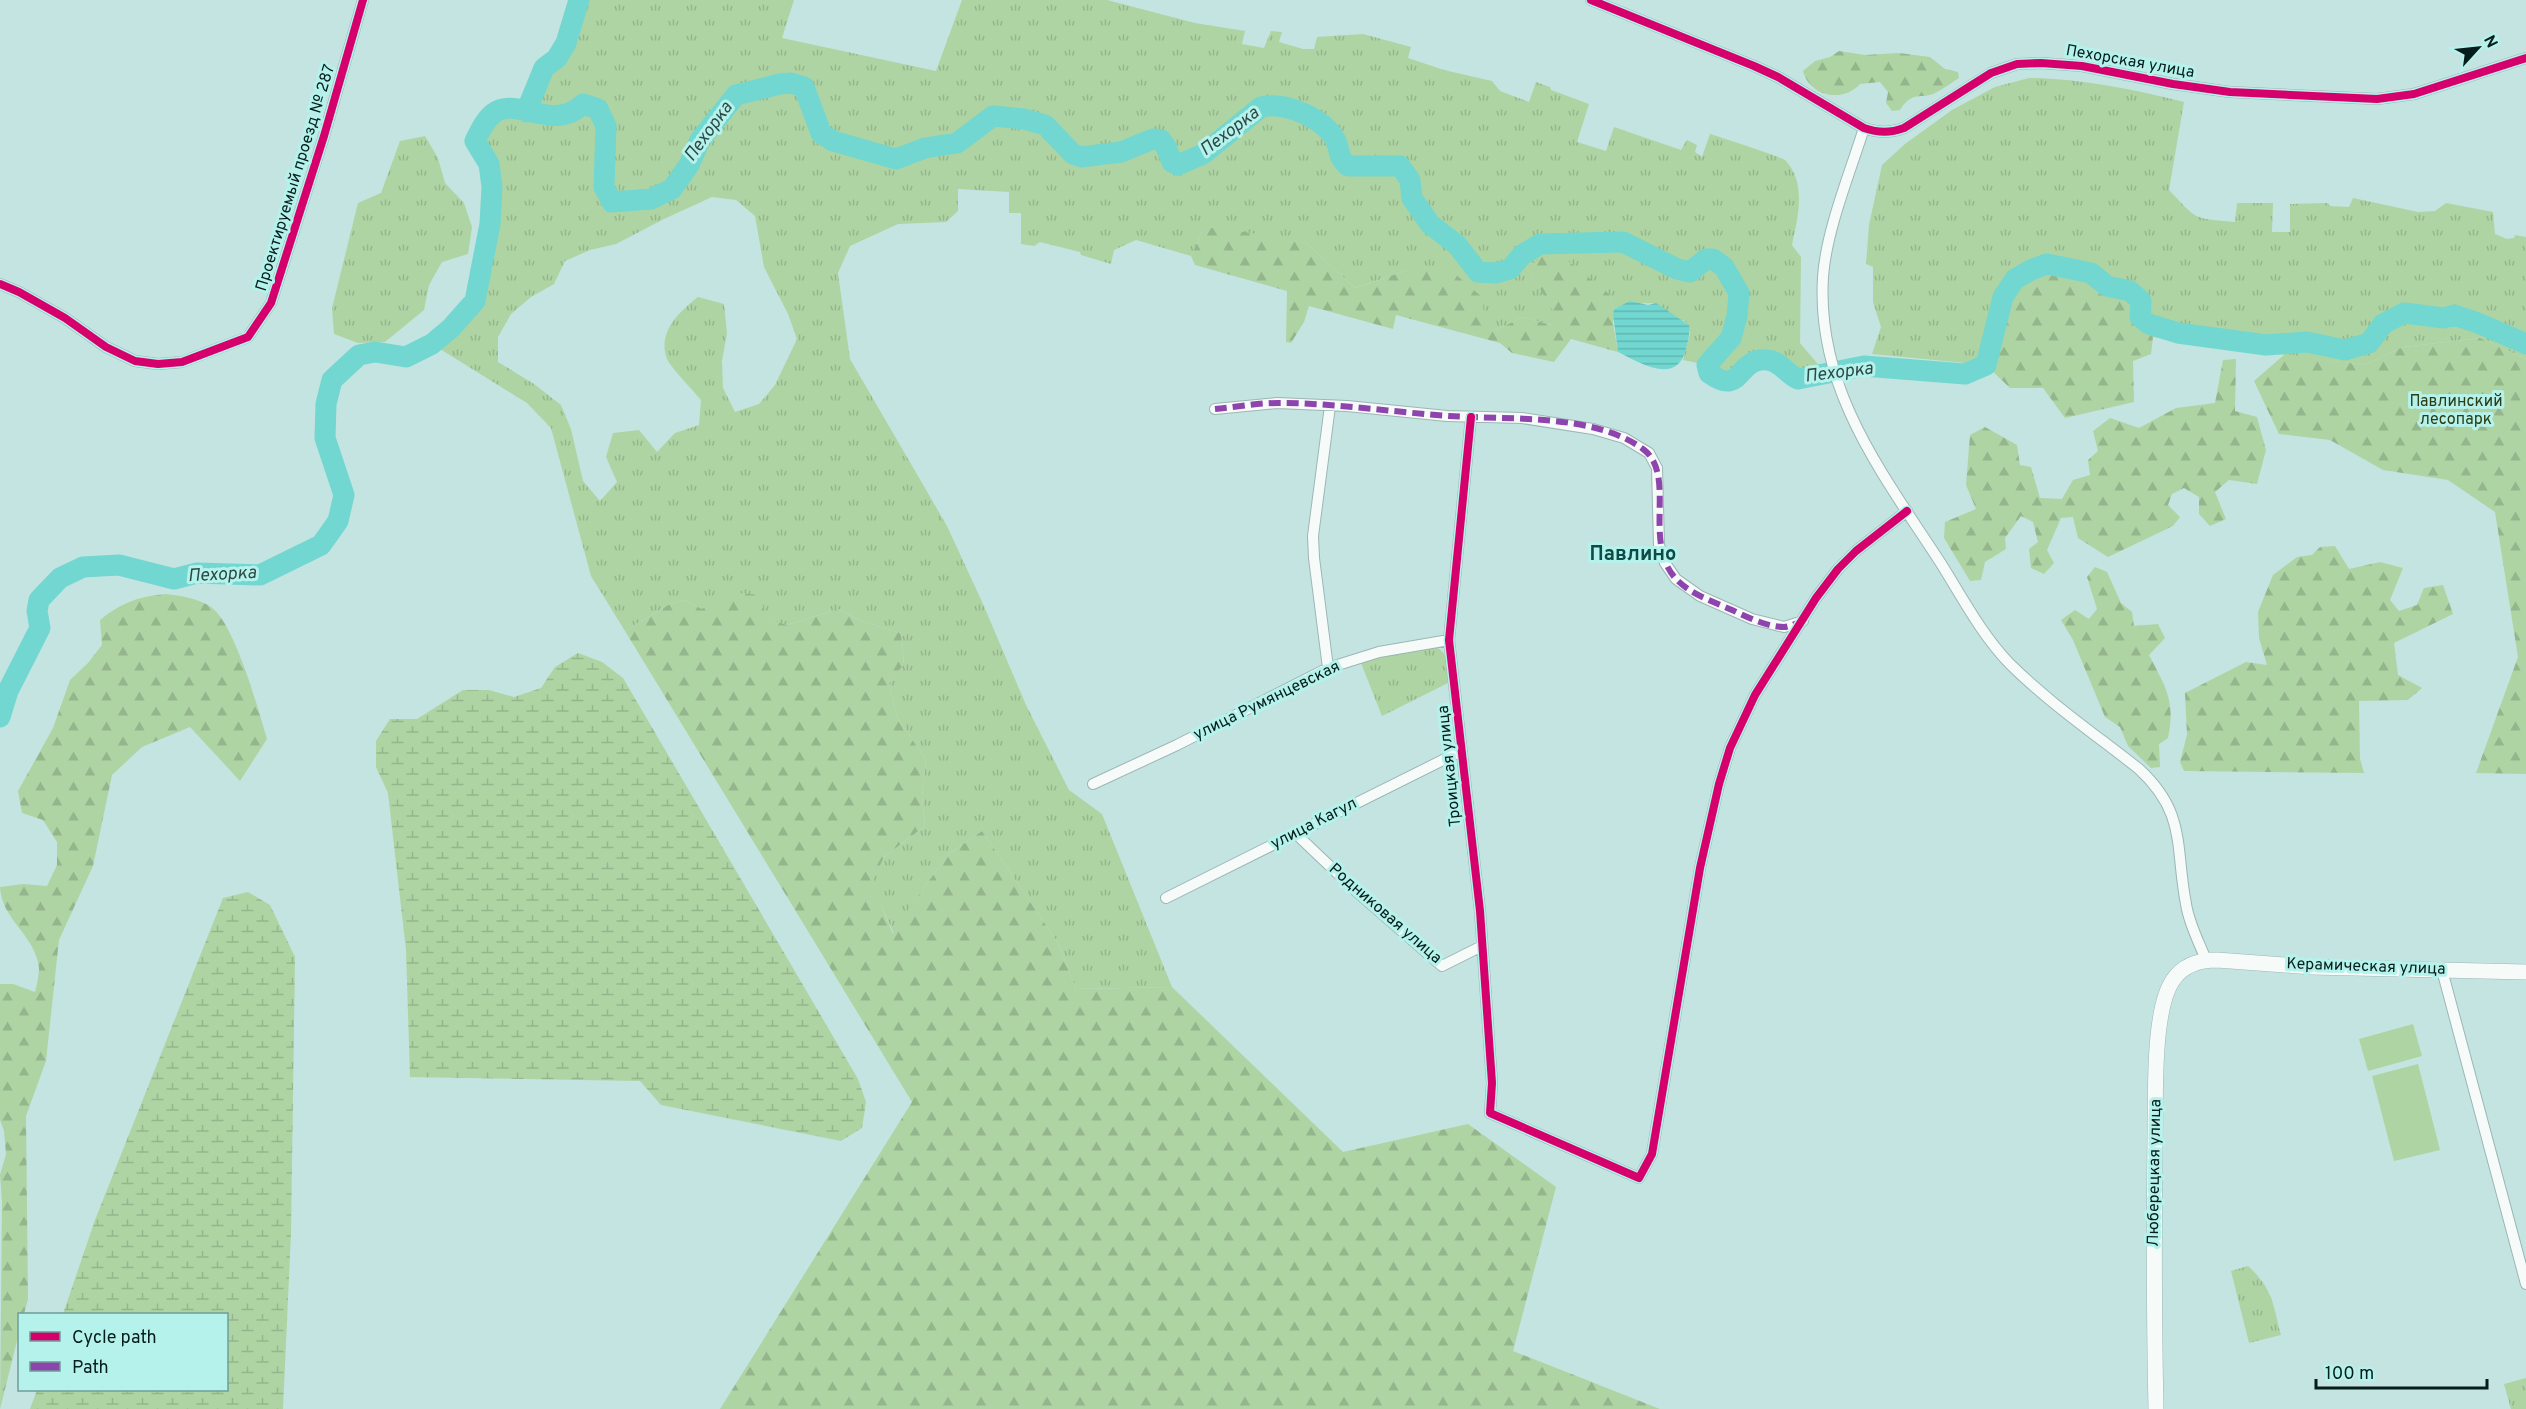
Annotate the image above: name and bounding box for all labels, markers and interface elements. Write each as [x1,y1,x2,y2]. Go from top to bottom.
north arrow [2448,18,2508,78]
text: N [2478,32,2501,52]
street label: Пехорская улица [2064,41,2196,83]
street label: Проектируемый проезд № 287 [252,62,340,294]
water label: Пехорка [680,97,739,166]
water label: Пехорка [1196,102,1265,162]
water label: Пехорка [1804,357,1875,389]
park label: Павлинский лесопарк [2409,392,2503,430]
district label: Павлино [1590,542,1676,568]
water label: Пехорка [187,562,257,588]
street label: улица Румянцевская [1190,657,1344,745]
street label: Троицкая улица [1434,704,1466,828]
street label: улица Кагул [1268,794,1360,854]
street label: Родниковая улица [1324,859,1446,969]
street label: Керамическая улица [2286,954,2446,980]
street label: Люберецкая улица [2144,1099,2166,1247]
legend [18,1313,228,1391]
text: Cycle path [72,1327,157,1350]
scale bar [2316,1352,2487,1390]
text: Path [72,1357,109,1380]
text: 100 m [2325,1363,2374,1386]

